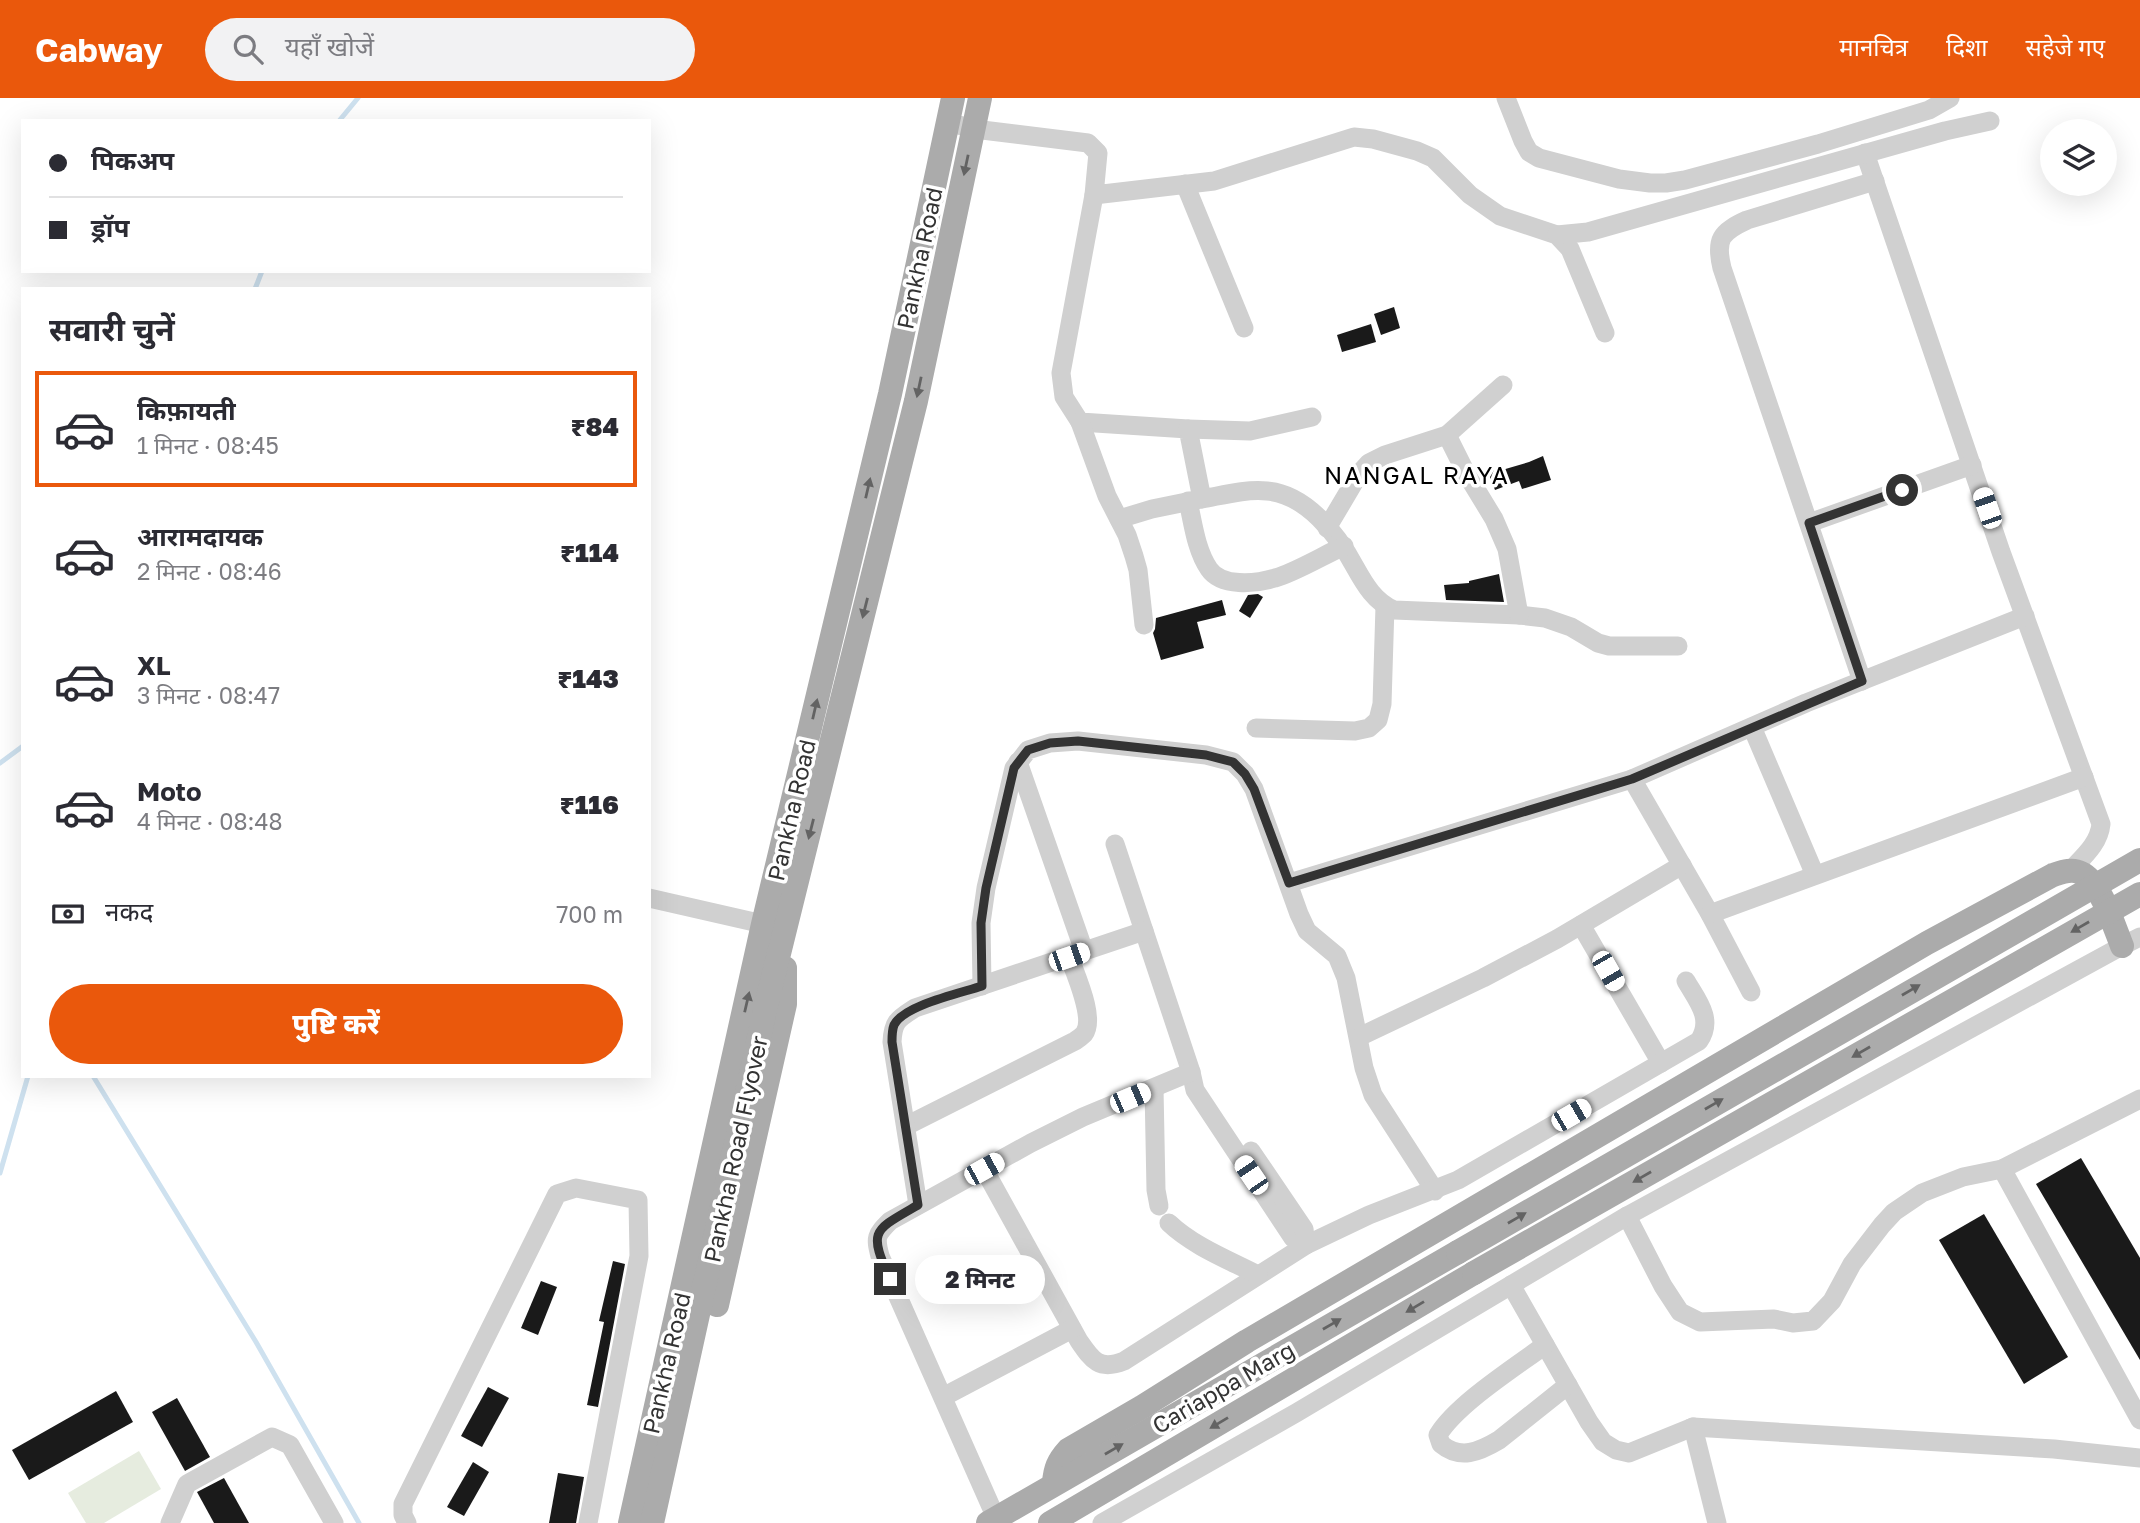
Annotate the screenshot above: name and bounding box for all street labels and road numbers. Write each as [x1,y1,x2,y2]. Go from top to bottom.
street label: Pankha Road [890,185,948,331]
street label: Pankha Road [761,737,821,883]
street label: Pankha Road Flyover [697,1033,773,1265]
street label: Pankha Road [636,1290,696,1436]
street label: Cariappa Marg [1147,1335,1299,1439]

